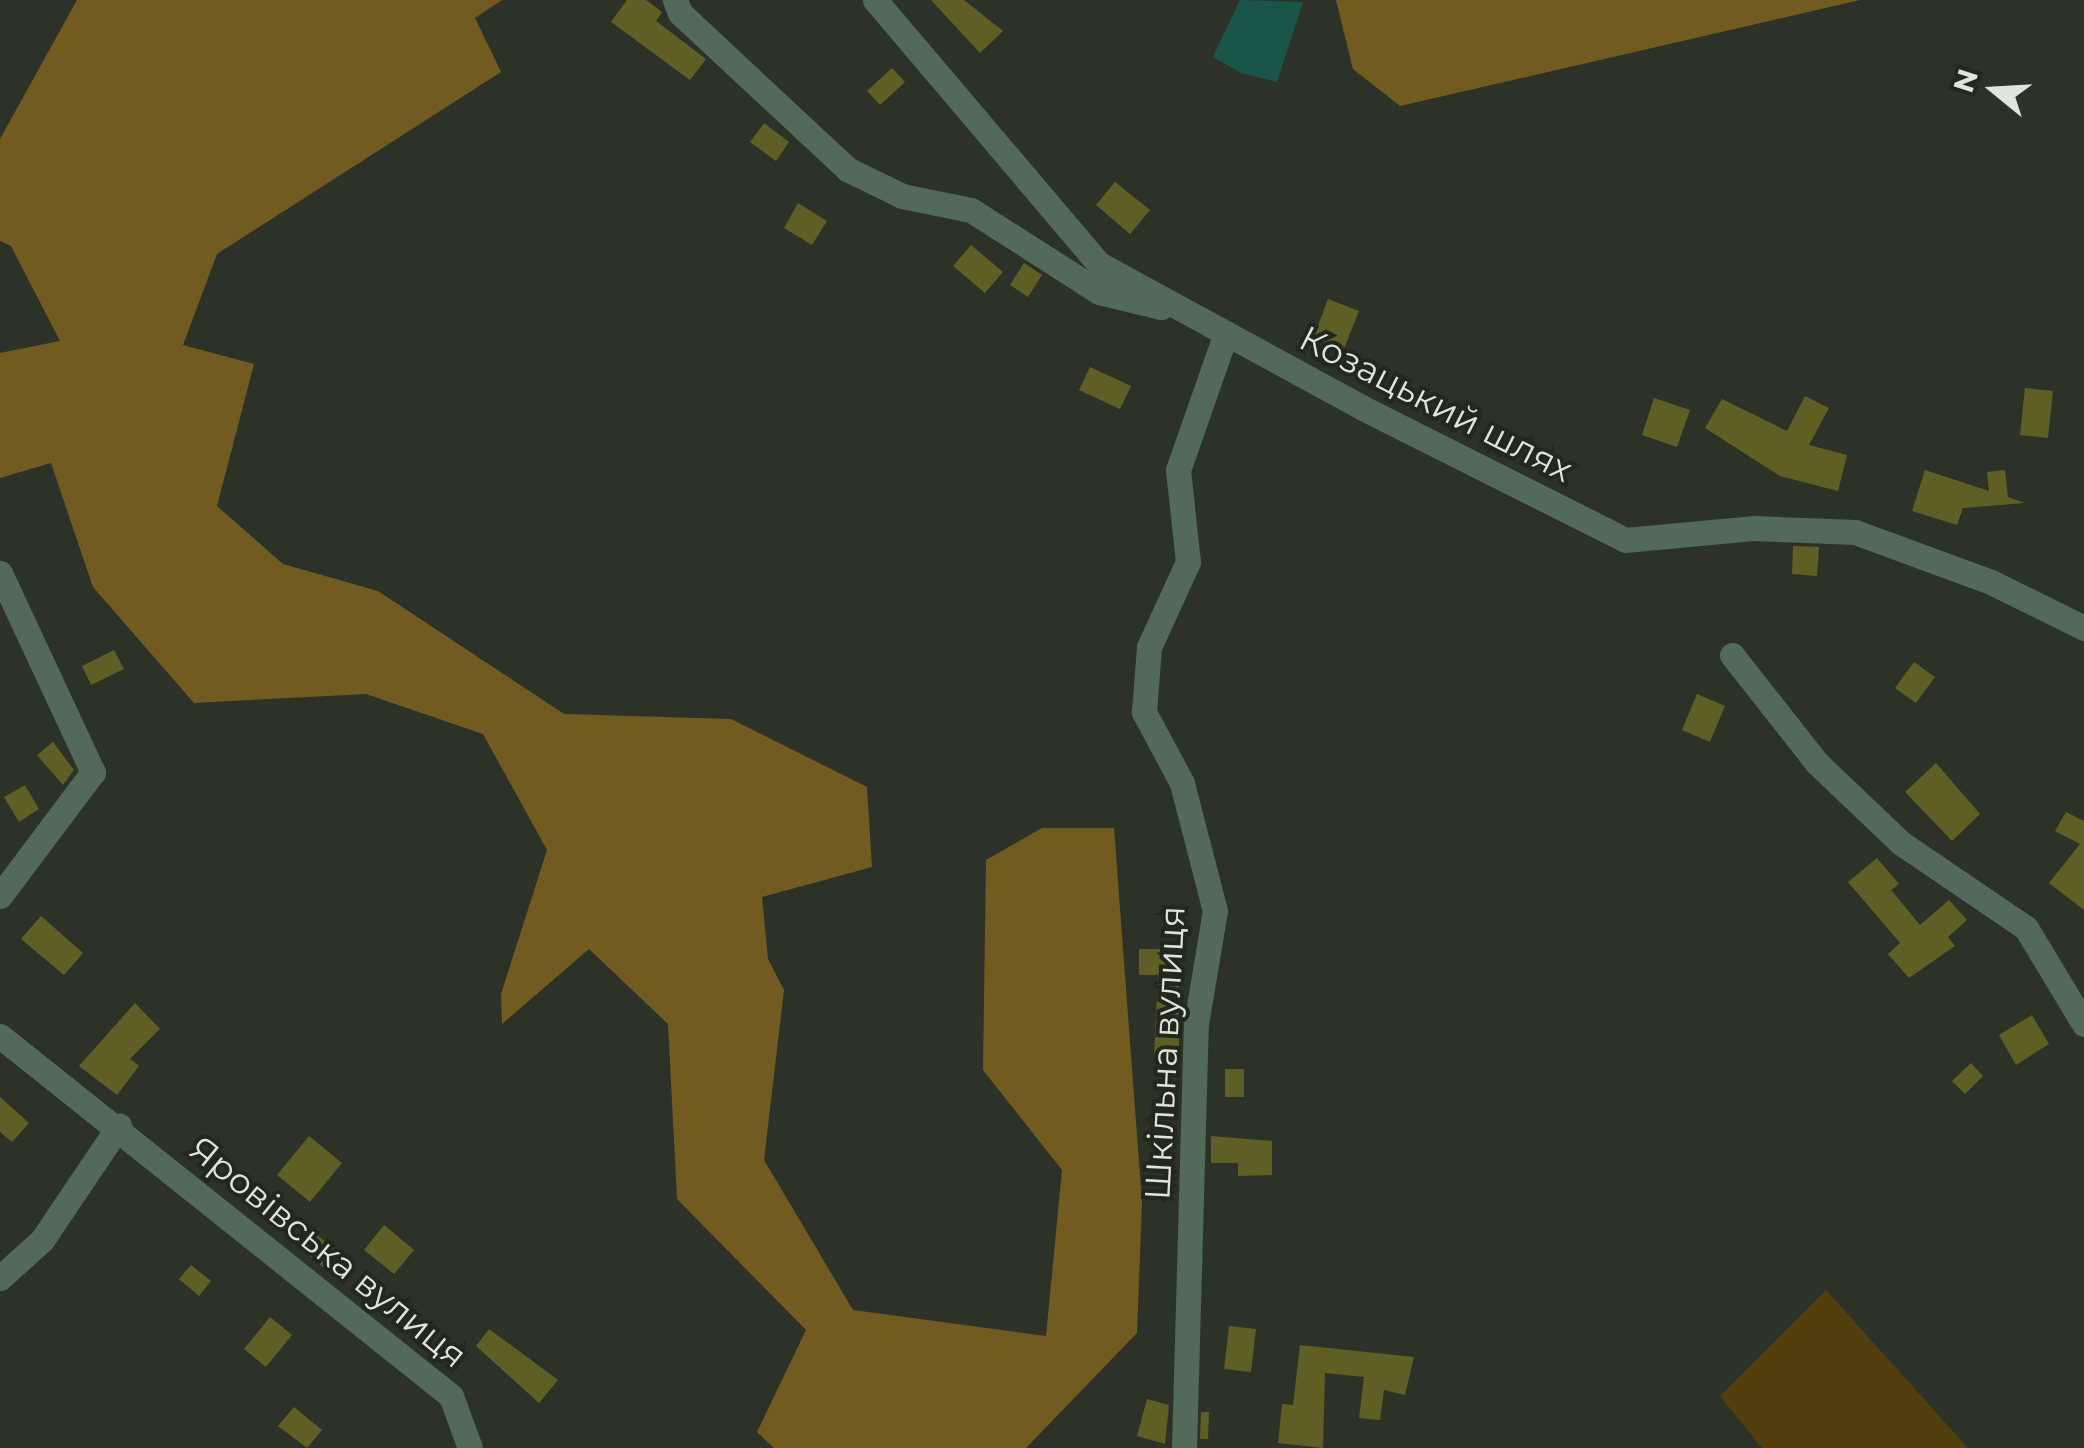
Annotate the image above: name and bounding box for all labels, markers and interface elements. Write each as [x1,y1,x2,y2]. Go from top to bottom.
north arrow [1944,40,2044,140]
text: N [1946,65,1985,97]
street label: Козацький шлях [1293,317,1579,491]
street label: Шкільна вулиця [1136,905,1194,1201]
street label: Яровівська вулиця [181,1127,475,1377]

